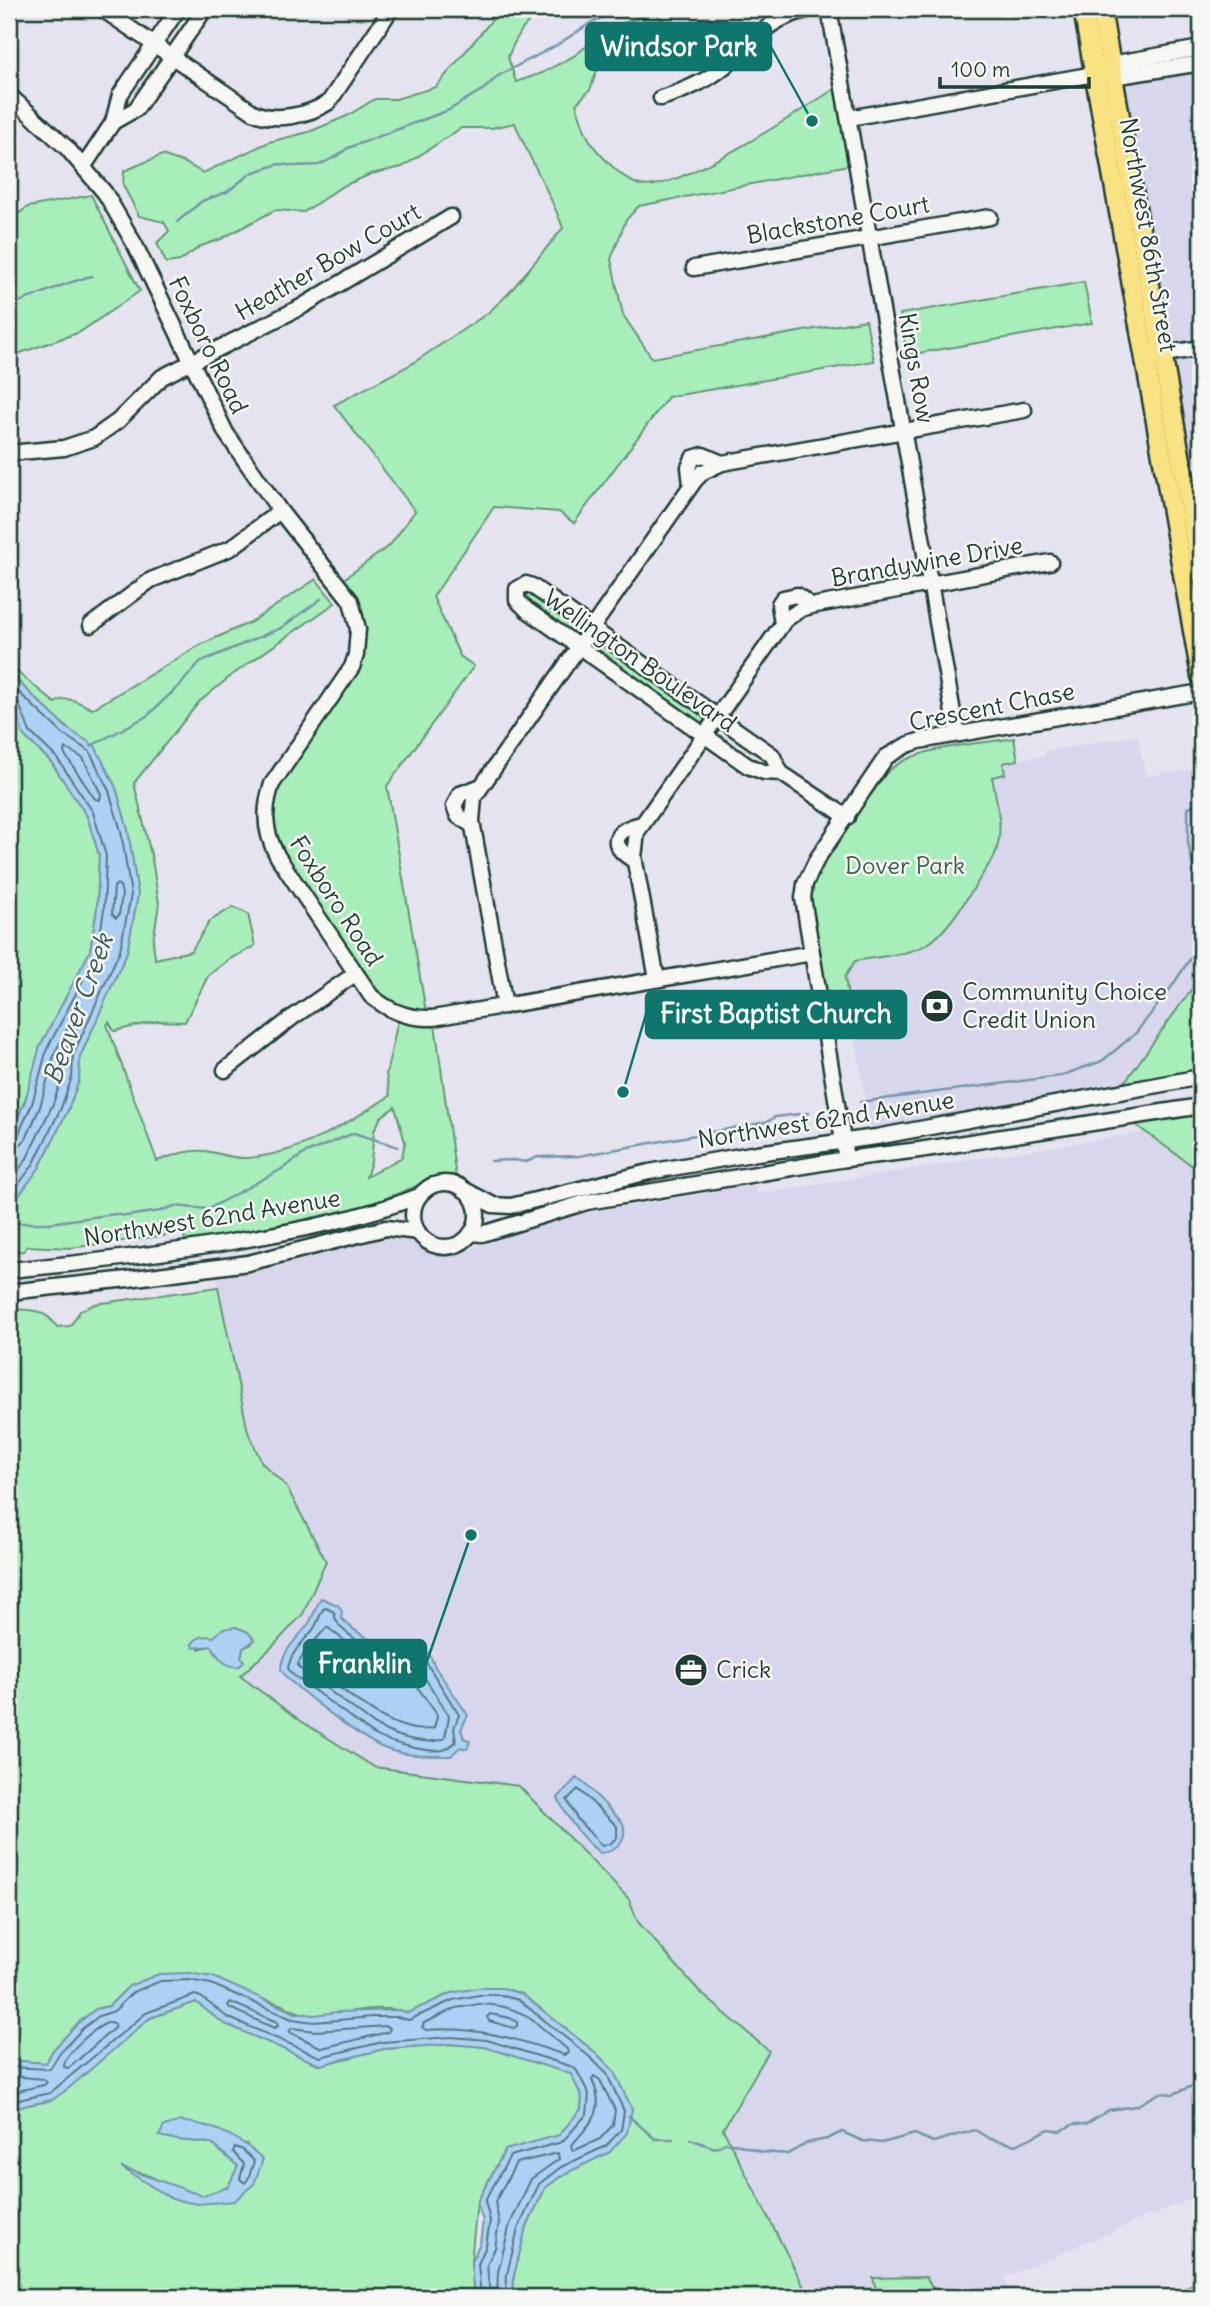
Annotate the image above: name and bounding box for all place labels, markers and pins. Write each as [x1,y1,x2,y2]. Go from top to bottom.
callout: Windsor Park [586,23,771,70]
place label: Community Choice Credit Union [962,976,1167,1034]
bank icon: Community Choice Credit Union [918,987,956,1025]
callout: First Baptist Church [646,991,906,1038]
callout: Franklin [304,1640,426,1687]
office icon: Crick [672,1651,710,1689]
place label: Crick [716,1654,771,1684]

